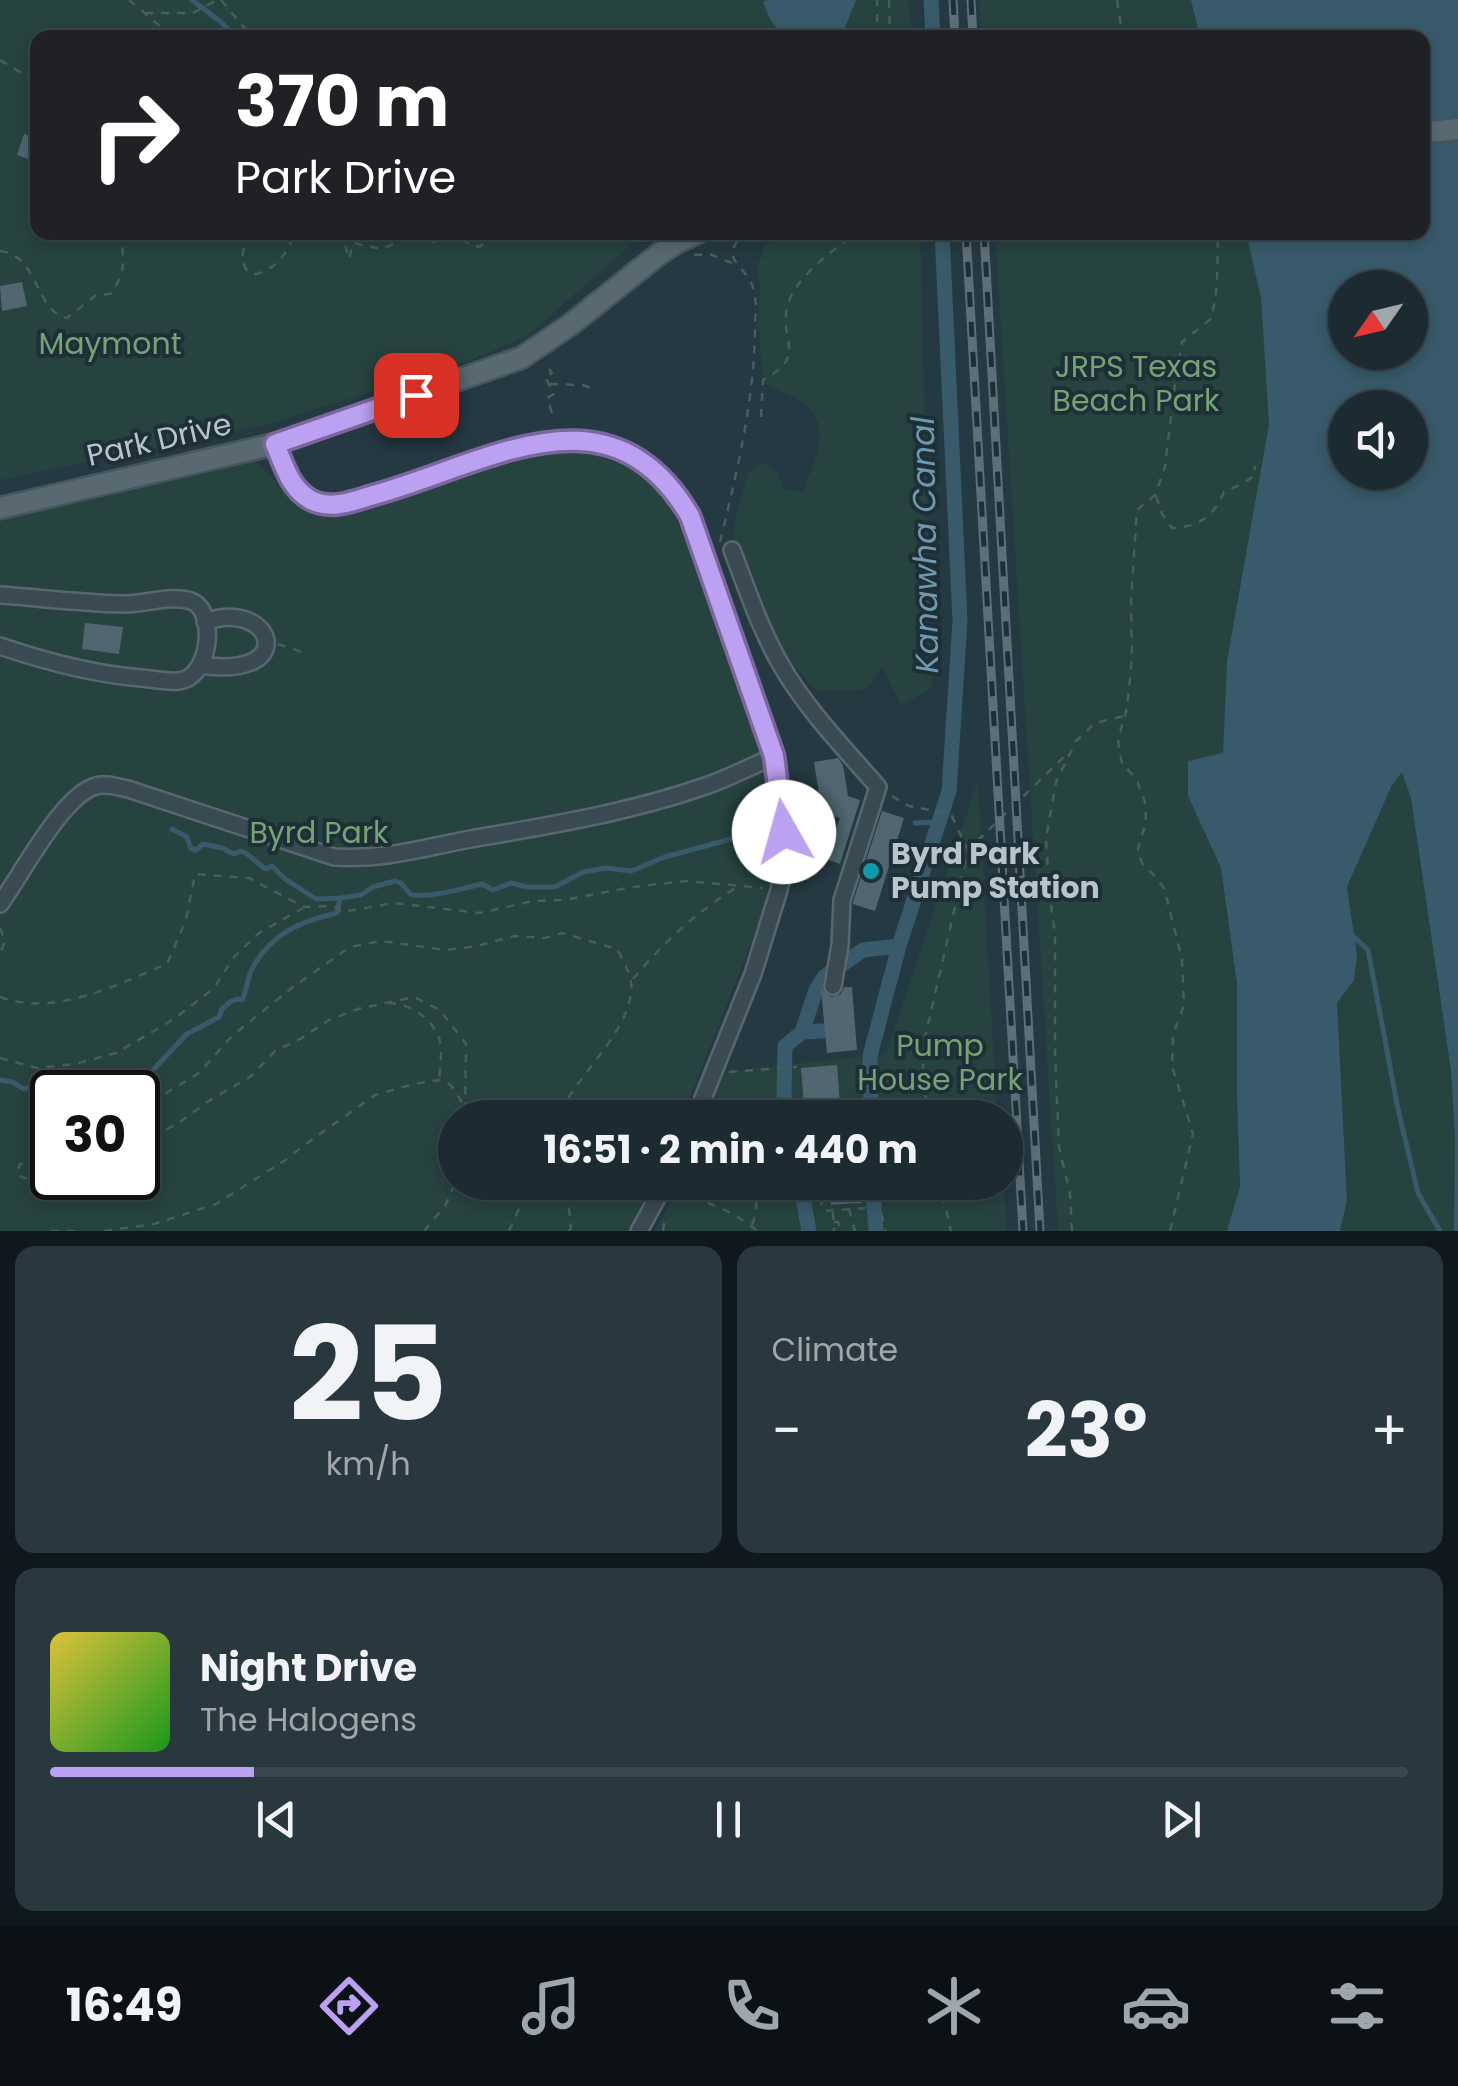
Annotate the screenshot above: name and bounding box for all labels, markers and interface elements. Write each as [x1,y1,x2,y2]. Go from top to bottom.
text: 370 m [235,52,449,151]
icon: right [70,70,200,200]
text: Park Drive [235,146,456,209]
north arrow [1328,270,1428,370]
map controls [1328,270,1428,490]
park label: Maymont [38,322,182,365]
park label: JRPS Texas Beach Park [1053,345,1220,422]
pin [374,353,459,438]
icon: arrive [389,368,444,423]
button: sound [1328,390,1428,490]
street label: Park Drive [82,402,236,477]
water label: Kanawha Canal [900,416,949,674]
position arrow [732,780,836,884]
park label: Byrd Park [249,811,389,854]
place label: Byrd Park Pump Station [891,832,1100,909]
marker: Byrd Park Pump Station [860,860,882,882]
park label: Pump House Park [857,1024,1023,1101]
speed limit sign: 30 [30,1070,160,1200]
text: 16:51 · 2 min · 440 m [543,1123,918,1176]
text: 25 [289,1283,448,1466]
text: Climate [772,1327,898,1372]
text: 23° [1025,1378,1148,1483]
text: − [772,1392,802,1469]
text: + [1370,1392,1408,1469]
text: km/h [326,1441,411,1486]
text: Night Drive [200,1641,417,1694]
text: The Halogens [200,1697,417,1742]
icon: previous [249,1792,304,1847]
icon: pause [701,1792,756,1847]
icon: next [1154,1792,1209,1847]
icon: directions [314,1971,384,2041]
icon: music [516,1971,586,2041]
icon: phone [717,1971,787,2041]
icon: climate [919,1971,989,2041]
icon: car [1121,1971,1191,2041]
icon: filters [1322,1971,1392,2041]
text: 16:49 [66,1974,182,2037]

